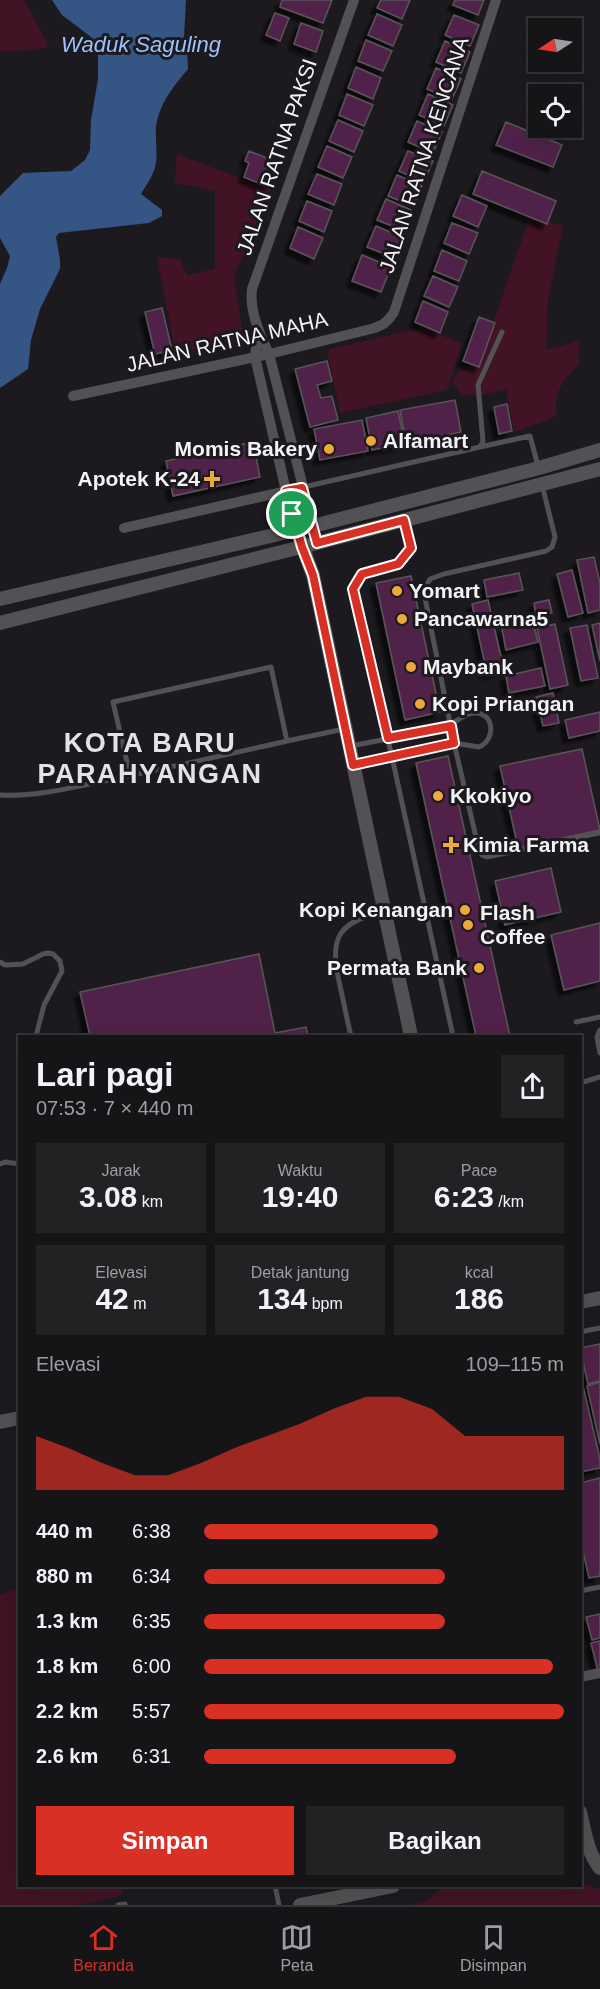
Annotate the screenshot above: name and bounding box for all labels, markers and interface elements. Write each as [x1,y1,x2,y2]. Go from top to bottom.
north arrow [528,18,582,72]
map controls [528,18,582,138]
water label: Waduk Saguling [61,32,222,57]
street label: JALAN RATNA KENCANA [374,34,473,276]
street label: JALAN RATNA PAKSI [232,56,321,258]
button: locate [528,84,582,138]
street label: JALAN RATNA MAHA [124,307,330,376]
place label: Alfamart [383,429,468,452]
marker: Alfamart [364,434,378,448]
place label: Momis Bakery [175,437,317,460]
marker: Momis Bakery [322,442,336,456]
place label: Apotek K-24 [77,467,200,490]
marker: Apotek K-24 [205,472,219,486]
pin [266,488,317,539]
icon: arrive [275,497,308,530]
place label: Yomart [409,579,480,602]
marker: Yomart [390,584,404,598]
place label: Pancawarna5 [414,607,549,630]
marker: Pancawarna5 [395,612,409,626]
place label: Maybank [423,655,513,678]
marker: Maybank [404,660,418,674]
place label: Kopi Priangan [432,692,574,715]
marker: Kopi Priangan [413,697,427,711]
district label: KOTA BARU PARAHYANGAN [37,728,263,789]
place label: Kkokiyo [450,784,532,807]
marker: Kkokiyo [431,789,445,803]
place label: Kimia Farma [463,833,589,856]
marker: Kimia Farma [444,838,458,852]
place label: Kopi Kenangan [299,898,453,921]
place label: Flash Coffee [480,901,545,948]
marker: Kopi Kenangan [458,903,472,917]
marker: Flash Coffee [461,918,475,932]
place label: Permata Bank [327,956,467,979]
marker: Permata Bank [472,961,486,975]
button: share [501,1055,564,1118]
text: Lari pagi [36,1056,174,1093]
text: 07:53 · 7 × 440 m [36,1097,193,1119]
text: Jarak [101,1162,141,1179]
text: Waktu [278,1162,322,1179]
text: Pace [461,1162,497,1179]
text: 3.08 [79,1180,137,1213]
text: 19:40 [262,1180,338,1213]
text: 6:23 [434,1180,494,1213]
text: km [137,1193,163,1210]
text: /km [494,1193,524,1210]
text: Elevasi [95,1264,147,1281]
text: Detak jantung [251,1264,349,1281]
text: kcal [465,1264,493,1281]
text: 42 [95,1282,129,1315]
text: 134 [257,1282,307,1315]
text: 186 [454,1282,504,1315]
text: m [129,1295,147,1312]
text: bpm [307,1295,343,1312]
text: Elevasi [36,1353,100,1375]
text: 109–115 m [465,1353,564,1375]
text: 440 m [36,1520,93,1542]
text: 6:38 [132,1520,171,1542]
text: 880 m [36,1565,93,1587]
text: 6:34 [132,1565,171,1587]
text: 1.3 km [36,1610,98,1632]
text: 6:35 [132,1610,171,1632]
text: 1.8 km [36,1655,98,1677]
text: 6:00 [132,1655,171,1677]
text: 2.2 km [36,1700,98,1722]
text: 5:57 [132,1700,171,1722]
text: 2.6 km [36,1745,98,1767]
text: 6:31 [132,1745,171,1767]
button: Simpan [36,1806,294,1875]
button: Bagikan [306,1806,564,1875]
tab: Beranda [73,1921,134,1975]
tab: Peta [280,1921,313,1975]
tab: Disimpan [460,1921,527,1975]

